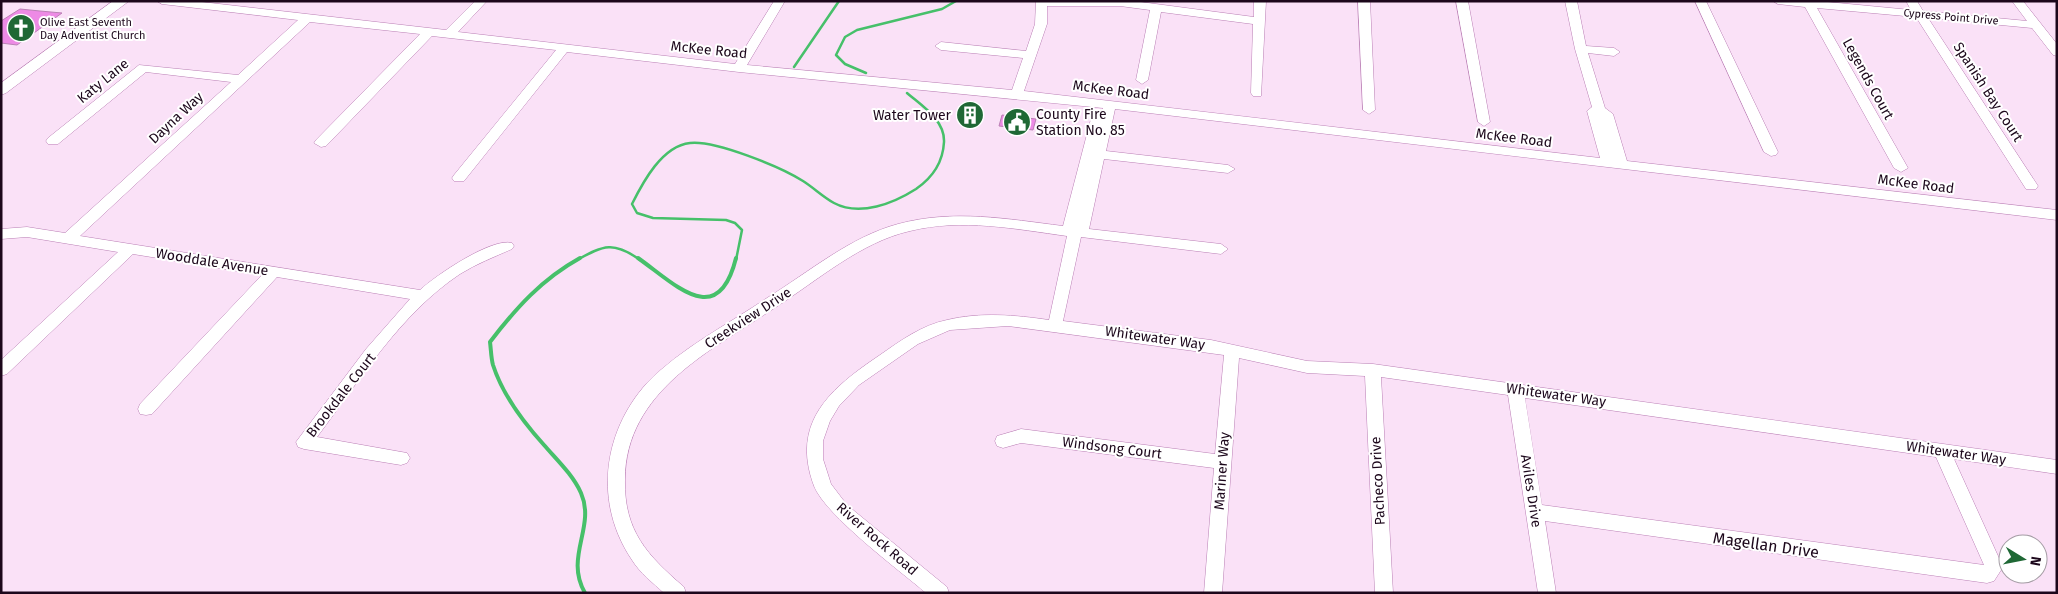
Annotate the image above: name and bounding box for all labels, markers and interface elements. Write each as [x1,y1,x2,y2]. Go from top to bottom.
street label: Cypress Point Drive [1903,6,1999,28]
church icon: Olive East Seventh Day Adventist Church [6,13,36,43]
place label: Olive East Seventh Day Adventist Church [40,16,145,42]
street label: Legends Court [1839,35,1898,123]
street label: McKee Road [670,38,748,62]
street label: Spanish Bay Court [1950,39,2027,146]
street label: Katy Lane [74,55,132,107]
street label: McKee Road [1072,77,1150,103]
street label: Dayna Way [145,88,207,147]
building icon: Water Tower [955,100,985,130]
place label: County Fire Station No. 85 [1036,106,1125,139]
place label: Water Tower [873,107,952,124]
public building icon: County Fire Station No. 85 [1002,107,1032,137]
street label: McKee Road [1475,125,1553,151]
street label: McKee Road [1877,171,1955,197]
street label: Wooddale Avenue [154,245,270,279]
street label: Creekview Drive [701,284,795,352]
street label: Whitewater Way [1104,323,1206,353]
street label: Brookdale Court [303,349,380,441]
street label: Whitewater Way [1505,380,1607,410]
street label: Mariner Way [1211,431,1233,511]
street label: Windsong Court [1061,433,1164,463]
street label: Pacheco Drive [1367,436,1389,526]
street label: Whitewater Way [1905,438,2007,468]
street label: Aviles Drive [1517,453,1545,529]
street label: River Rock Road [833,499,921,579]
street label: Magellan Drive [1712,528,1820,562]
north arrow [1998,534,2048,584]
text: N [2026,555,2044,567]

